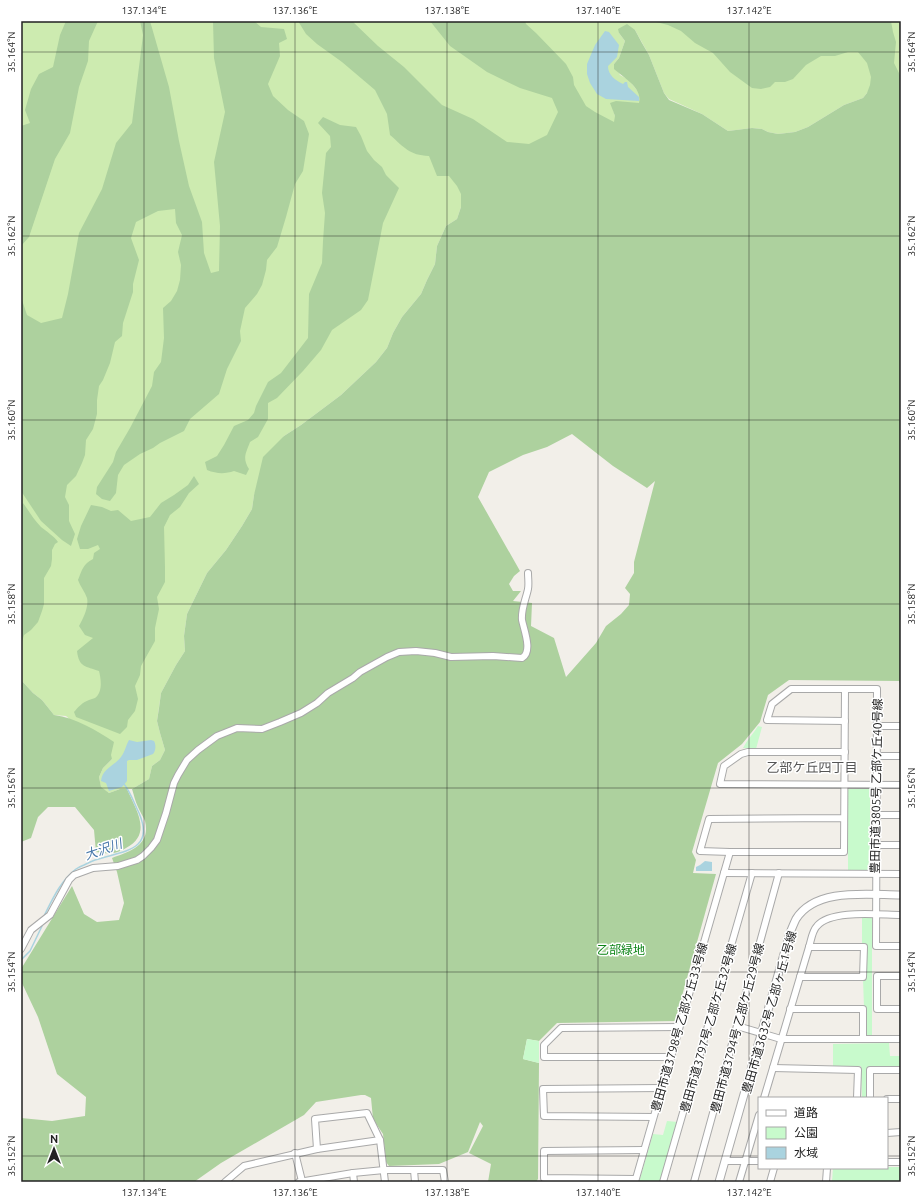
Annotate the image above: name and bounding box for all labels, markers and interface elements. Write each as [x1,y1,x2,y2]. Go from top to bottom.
text: 137.134°E [121,5,167,16]
text: 137.136°E [272,5,318,16]
text: 137.138°E [424,5,470,16]
text: 137.140°E [575,5,621,16]
text: 137.142°E [726,5,772,16]
text: 35.164°N [6,31,17,73]
text: 35.164°N [906,31,917,73]
text: 35.162°N [6,215,17,257]
text: 35.162°N [906,215,917,257]
text: 35.160°N [6,399,17,441]
text: 35.160°N [906,399,917,441]
text: 35.158°N [6,583,17,625]
text: 35.158°N [906,583,917,625]
street label: 豊田市道3805号 乙部ケ丘40号線 [868,698,884,874]
district label: 乙部ケ丘四丁目 [766,760,858,774]
text: 35.156°N [6,767,17,809]
text: 35.156°N [906,767,917,809]
water label: 大沢川 [82,835,126,862]
street label: 豊田市道3632号 乙部ヶ丘1号線 [740,929,798,1095]
street label: 豊田市道3798号 乙部ケ丘33号線 [649,941,709,1113]
street label: 豊田市道3797号 乙部ケ丘32号線 [678,942,738,1114]
street label: 豊田市道3794号 乙部ケ丘29号線 [708,942,766,1114]
park label: 乙部緑地 [597,943,645,956]
text: 35.154°N [6,951,17,993]
text: 35.154°N [906,951,917,993]
legend [758,1097,888,1169]
text: 道路 [794,1106,818,1119]
text: 公園 [794,1126,818,1139]
north arrow [34,1129,74,1169]
text: N [50,1133,58,1145]
text: 35.152°N [6,1135,17,1177]
text: 35.152°N [906,1135,917,1177]
text: 水域 [794,1146,818,1159]
text: 137.134°E [121,1187,167,1198]
text: 137.136°E [272,1187,318,1198]
text: 137.138°E [424,1187,470,1198]
text: 137.140°E [575,1187,621,1198]
text: 137.142°E [726,1187,772,1198]

